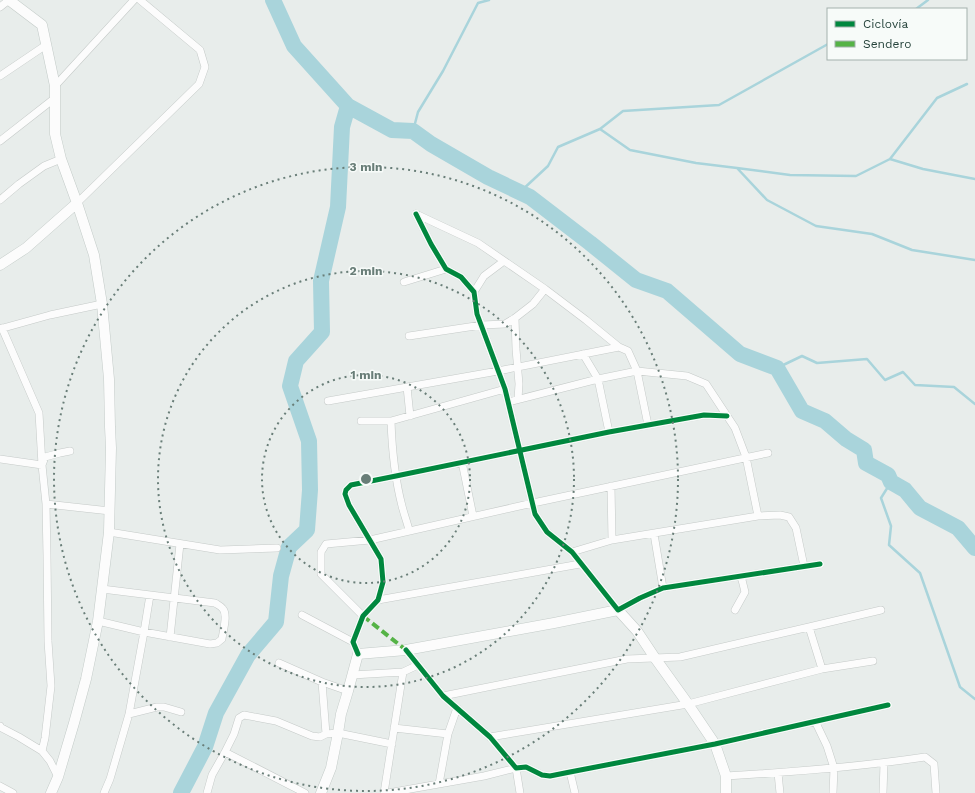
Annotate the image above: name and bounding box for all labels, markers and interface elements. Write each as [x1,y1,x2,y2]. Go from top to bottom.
legend [827,8,967,60]
text: Ciclovía [863,17,908,31]
text: Sendero [863,37,911,51]
text: 3 min [350,160,382,174]
text: 2 min [350,264,382,278]
text: 1 min [351,368,381,382]
centre of rings [359,472,373,486]

